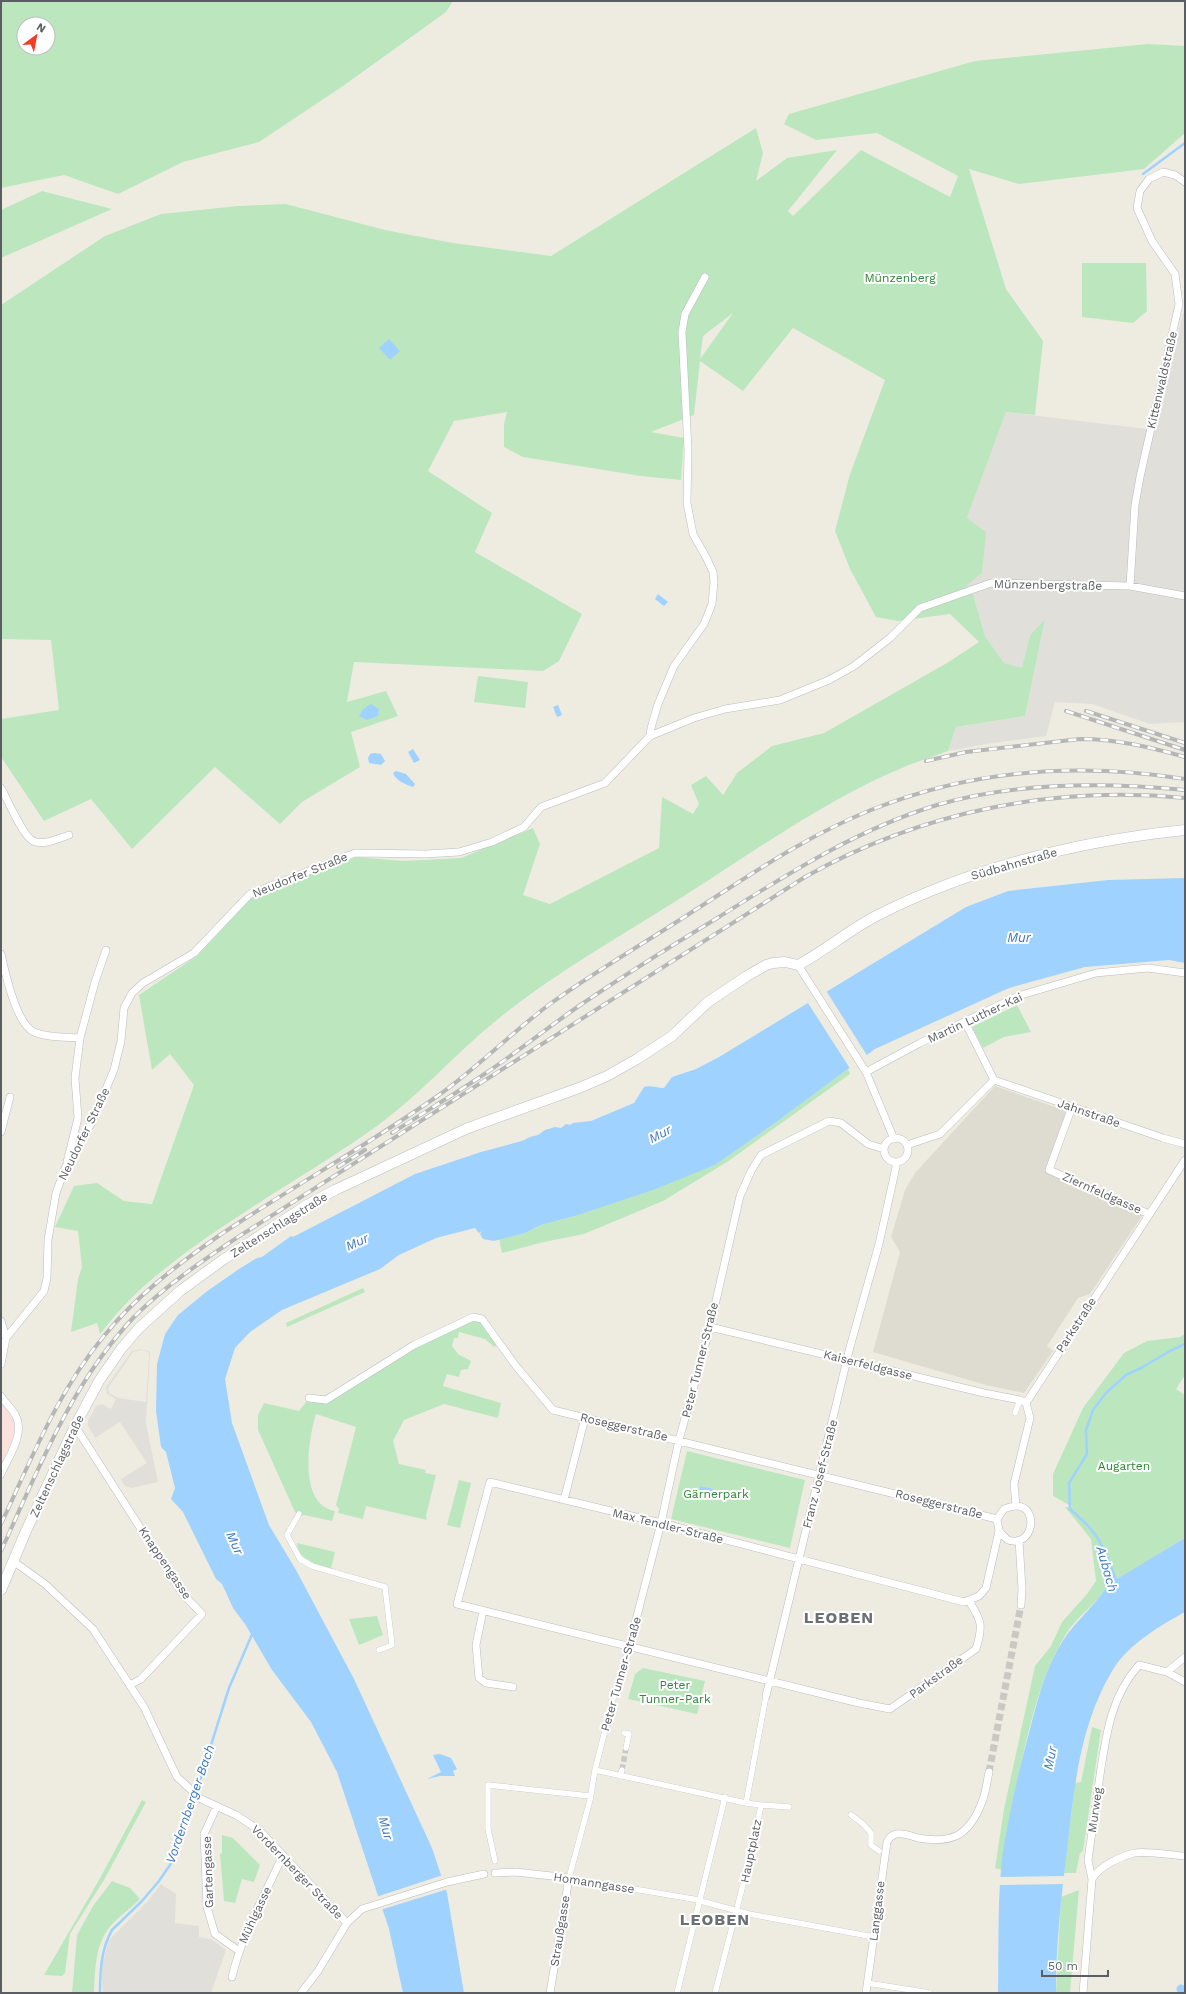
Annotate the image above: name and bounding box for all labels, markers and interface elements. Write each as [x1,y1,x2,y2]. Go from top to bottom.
north arrow [16,16,56,56]
text: N [34,20,48,36]
park label: Münzenberg [864,271,936,285]
street label: Kittenwaldstraße [1144,330,1180,430]
street label: Münzenbergstraße [994,577,1102,593]
street label: Südbahnstraße [969,845,1059,883]
street label: Neudorfer Straße [250,849,350,900]
water label: Mur [1007,930,1032,945]
street label: Martin Luther-Kai [925,990,1025,1046]
street label: Neudorfer Straße [55,1085,113,1183]
street label: Jahnstraße [1056,1096,1122,1130]
water label: Mur [646,1121,675,1146]
street label: Ziernfeldgasse [1060,1169,1144,1217]
street label: Zeltenschlagstraße [228,1189,330,1260]
water label: Mur [343,1230,372,1254]
street label: Parkstraße [1053,1295,1099,1355]
street label: Peter Tunner-Straße [679,1301,721,1419]
street label: Kaiserfeldgasse [822,1347,914,1383]
street label: Roseggerstraße [579,1410,669,1444]
street label: Zeltenschlagstraße [27,1412,87,1519]
street label: Franz Josef-Straße [800,1418,840,1530]
park label: Augarten [1098,1459,1150,1473]
street label: Roseggerstraße [894,1486,984,1522]
park label: Gärnerpark [683,1487,749,1501]
street label: Max Tendler-Straße [611,1505,725,1547]
street label: Knappengasse [136,1524,194,1602]
water label: Mur [223,1529,247,1558]
water label: Aubach [1093,1543,1121,1594]
district label: LEOBEN [804,1608,874,1627]
street label: Peter Tunner-Straße [598,1615,644,1733]
street label: Parkstraße [906,1653,966,1701]
park label: Peter Tunner-Park [639,1678,711,1706]
water label: Vordernberger Bach [163,1743,217,1865]
water label: Mur [1040,1744,1060,1771]
street label: Murweg [1085,1786,1105,1834]
water label: Mur [376,1815,397,1842]
street label: Hauptplatz [737,1818,765,1884]
street label: Vordernberger Straße [248,1822,346,1922]
street label: Gartengasse [200,1836,216,1908]
street label: Homanngasse [553,1870,636,1896]
street label: Langgasse [866,1880,888,1942]
street label: Mühlgasse [236,1884,274,1946]
street label: Straußgasse [547,1894,573,1968]
district label: LEOBEN [680,1910,750,1929]
scale bar [1042,1952,1108,1978]
text: 50 m [1048,1959,1078,1973]

